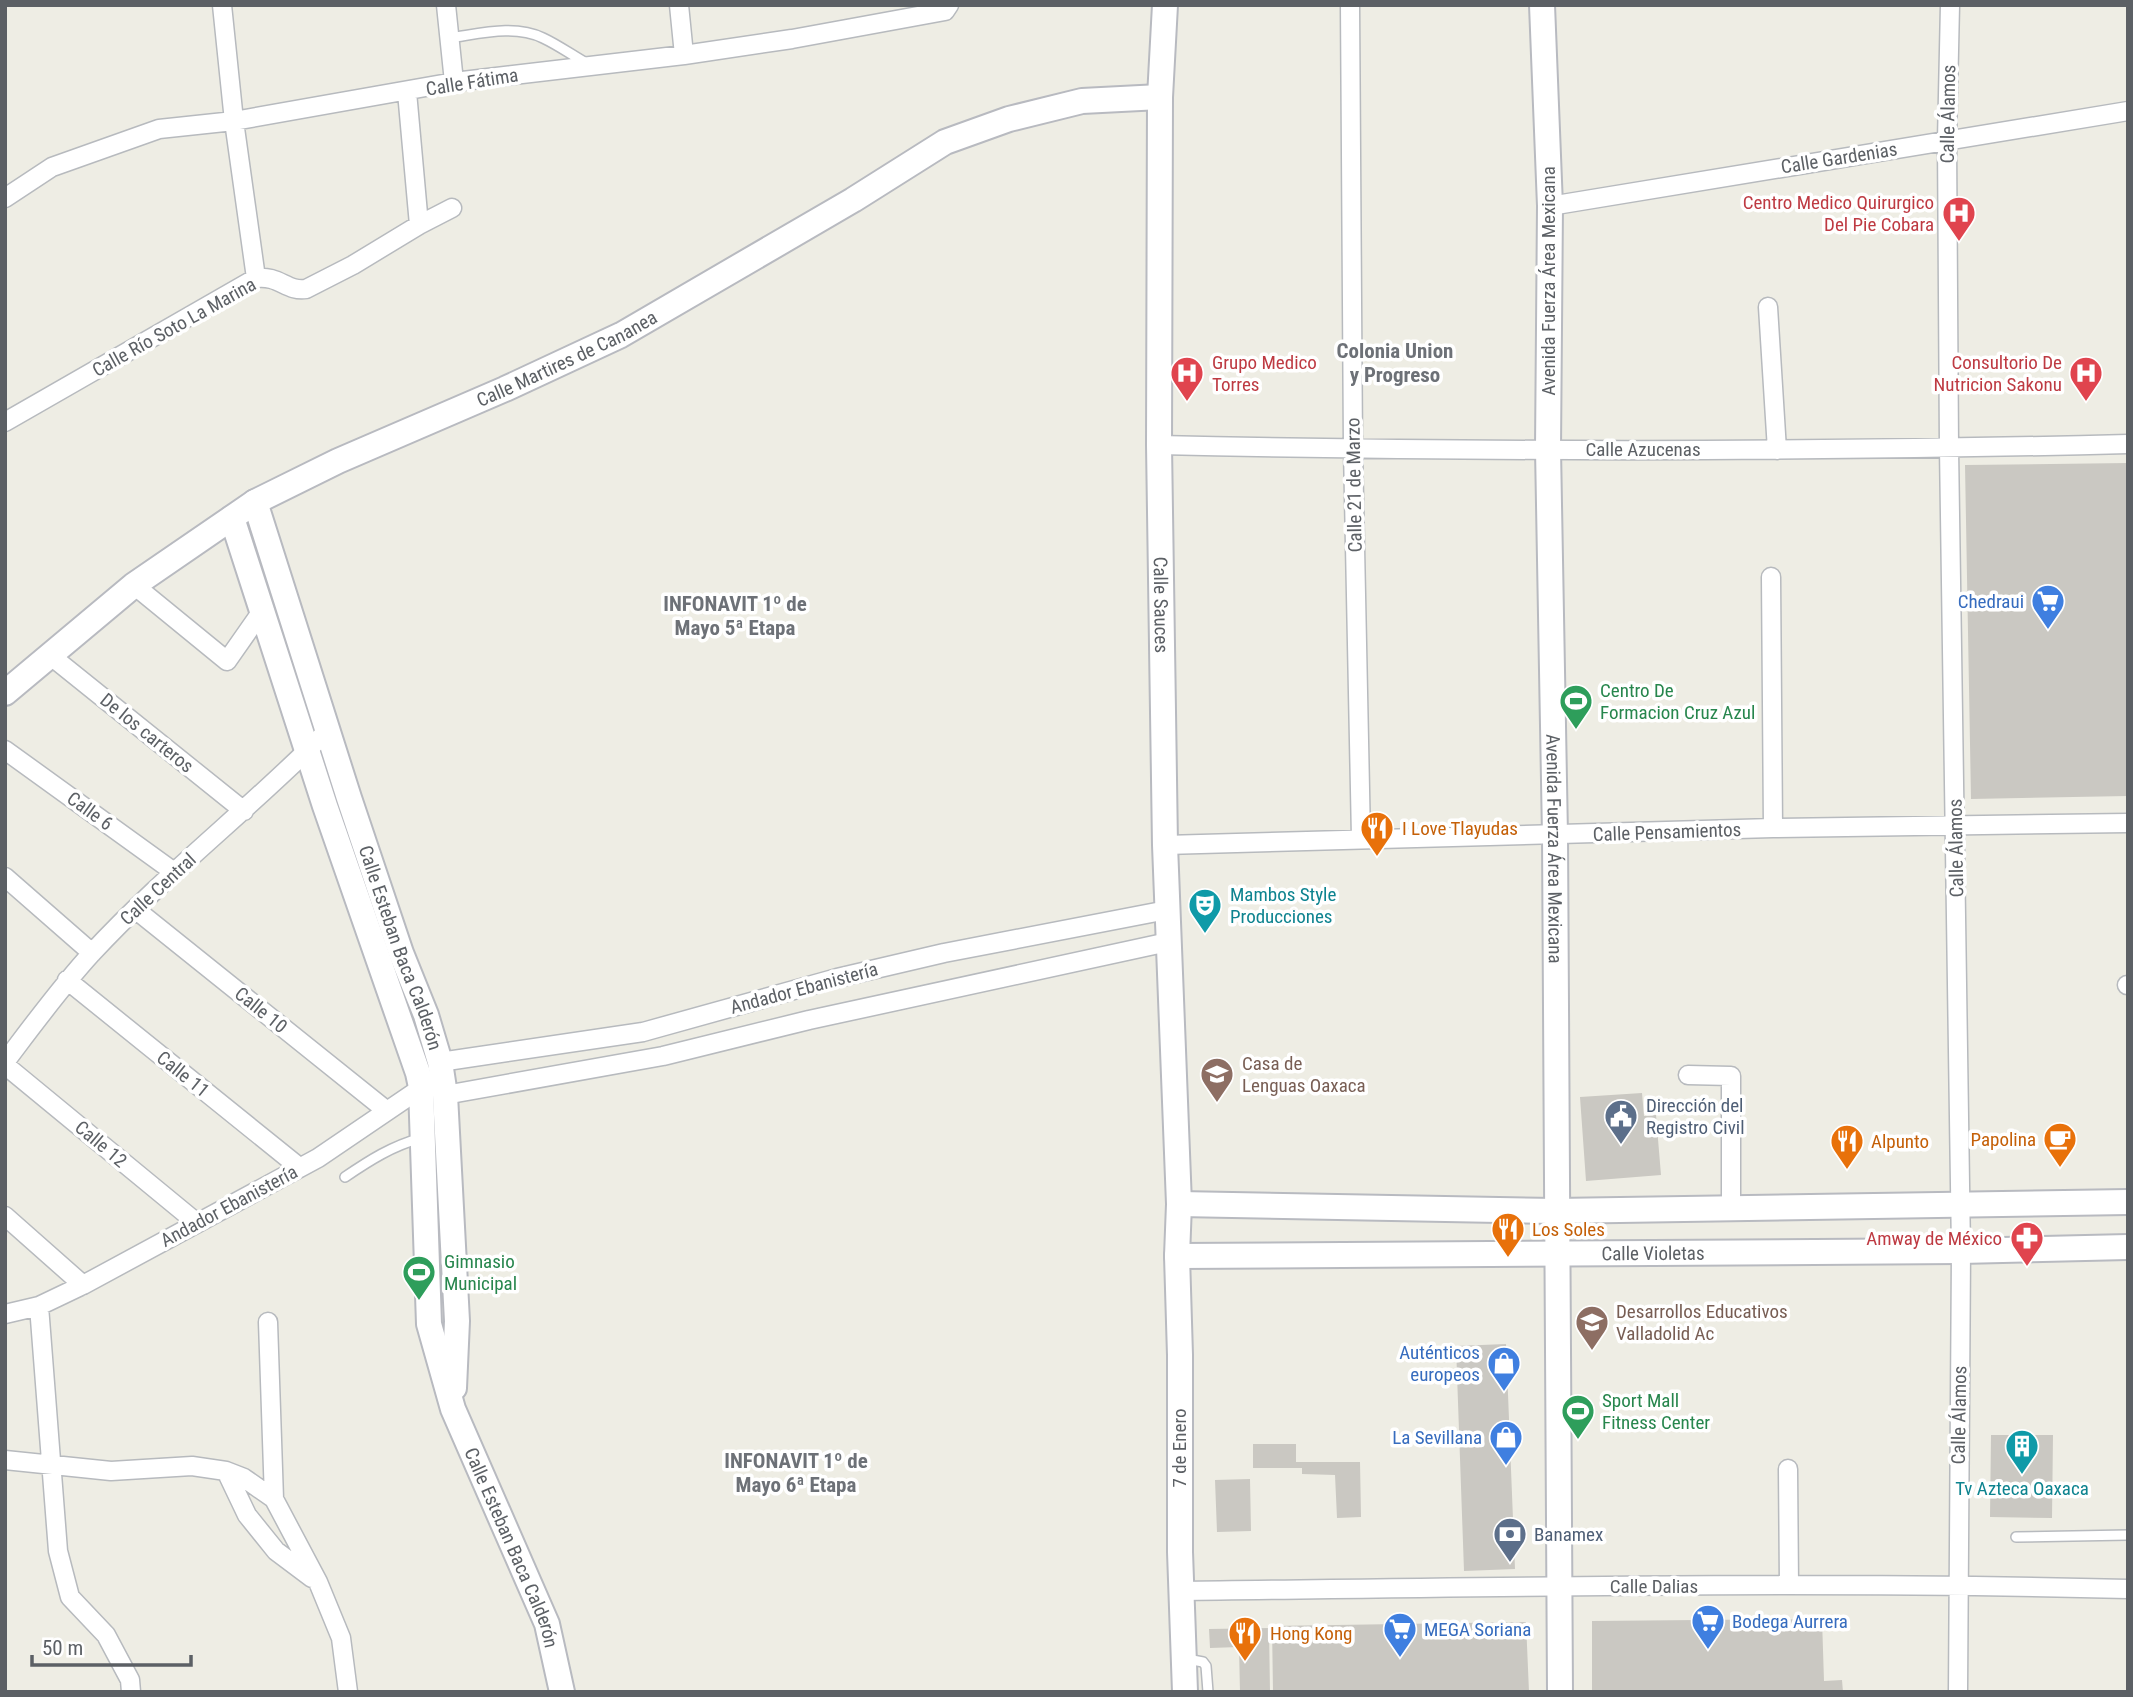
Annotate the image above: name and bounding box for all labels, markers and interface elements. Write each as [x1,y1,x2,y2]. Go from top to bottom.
street label: Calle Fátima [424,63,520,101]
street label: Calle Álamos [1936,64,1960,164]
street label: Calle Gardenias [1779,137,1899,179]
street label: Avenida Fuerza Área Mexicana [1537,166,1560,396]
place label: Centro Medico Quirurgico Del Pie Cobara [1743,191,1934,236]
hospital icon: Centro Medico Quirurgico Del Pie Cobara [1940,194,1978,243]
street label: Calle Río Soto La Marina [88,272,260,382]
street label: Calle Martires de Cananea [473,305,661,411]
district label: Colonia Union y Progreso [1337,339,1453,387]
place label: Grupo Medico Torres [1212,351,1317,396]
place label: Consultorio De Nutricion Sakonu [1934,351,2062,396]
hospital icon: Grupo Medico Torres [1168,354,1206,403]
hospital icon: Consultorio De Nutricion Sakonu [2067,354,2105,403]
street label: Calle 21 de Marzo [1341,417,1367,553]
street label: Calle Azucenas [1585,438,1701,461]
street label: Calle Sauces [1149,556,1174,653]
supermarket icon: Chedraui [2029,582,2067,631]
place label: Chedraui [1958,590,2024,613]
district label: INFONAVIT 1º de Mayo 5ª Etapa [663,592,807,640]
place label: Centro De Formacion Cruz Azul [1600,679,1755,724]
sports icon: Centro De Formacion Cruz Azul [1557,682,1595,731]
street label: De los carteros [96,688,198,778]
street label: Avenida Fuerza Área Mexicana [1542,734,1567,964]
street label: Calle 6 [63,787,117,835]
street label: Calle Álamos [1944,798,1968,898]
restaurant icon: I Love Tlayudas [1358,809,1396,858]
place label: I Love Tlayudas [1402,817,1518,840]
street label: Calle Pensamientos [1592,818,1742,846]
street label: Calle Esteban Baca Calderón [354,842,447,1053]
street label: Calle Central [115,848,201,930]
place label: Mambos Style Producciones [1230,883,1336,928]
theatre icon: Mambos Style Producciones [1186,886,1224,935]
street label: Andador Ebanistería [728,957,880,1019]
street label: Calle 10 [230,982,292,1038]
street label: Calle 11 [152,1046,214,1102]
place label: Casa de Lenguas Oaxaca [1242,1052,1366,1097]
school or university icon: Casa de Lenguas Oaxaca [1198,1055,1236,1104]
place label: Dirección del Registro Civil [1646,1094,1745,1139]
public building icon: Dirección del Registro Civil [1602,1097,1640,1146]
street label: Calle 12 [70,1116,132,1172]
cafe icon: Papolina [2041,1120,2079,1169]
restaurant icon: Alpunto [1828,1122,1866,1171]
place label: Papolina [1971,1128,2036,1151]
place label: Alpunto [1871,1130,1929,1153]
street label: Andador Ebanistería [157,1160,301,1252]
restaurant icon: Los Soles [1489,1210,1527,1259]
place label: Los Soles [1532,1218,1605,1241]
pharmacy icon: Amway de México [2008,1219,2046,1268]
place label: Amway de México [1866,1227,2002,1250]
street label: Calle Violetas [1601,1241,1705,1265]
place label: Gimnasio Municipal [444,1250,517,1295]
sports icon: Gimnasio Municipal [400,1253,438,1302]
place label: Desarrollos Educativos Valladolid Ac [1616,1300,1788,1345]
school or university icon: Desarrollos Educativos Valladolid Ac [1573,1303,1611,1352]
place label: Auténticos europeos [1399,1341,1480,1386]
shop icon: Auténticos europeos [1485,1344,1523,1393]
street label: Calle Álamos [1947,1365,1971,1465]
place label: Sport Mall Fitness Center [1602,1389,1710,1434]
sports icon: Sport Mall Fitness Center [1559,1392,1597,1441]
street label: 7 de Enero [1168,1408,1191,1488]
shop icon: La Sevillana [1487,1418,1525,1467]
place label: La Sevillana [1392,1426,1482,1449]
building icon: Tv Azteca Oaxaca [2003,1427,2041,1476]
street label: Calle Esteban Baca Calderón [460,1444,563,1650]
district label: INFONAVIT 1º de Mayo 6ª Etapa [724,1449,868,1497]
place label: Tv Azteca Oaxaca [1955,1477,2089,1500]
bank icon: Banamex [1491,1515,1529,1564]
place label: Banamex [1534,1523,1603,1546]
street label: Calle Dalias [1610,1575,1698,1598]
supermarket icon: Bodega Aurrera [1689,1602,1727,1651]
supermarket icon: MEGA Soriana [1381,1610,1419,1659]
place label: Bodega Aurrera [1732,1610,1848,1633]
restaurant icon: Hong Kong [1226,1614,1264,1663]
place label: MEGA Soriana [1424,1618,1531,1641]
place label: Hong Kong [1270,1622,1352,1645]
scale bar [32,1624,191,1668]
text: 50 m [42,1636,83,1660]

